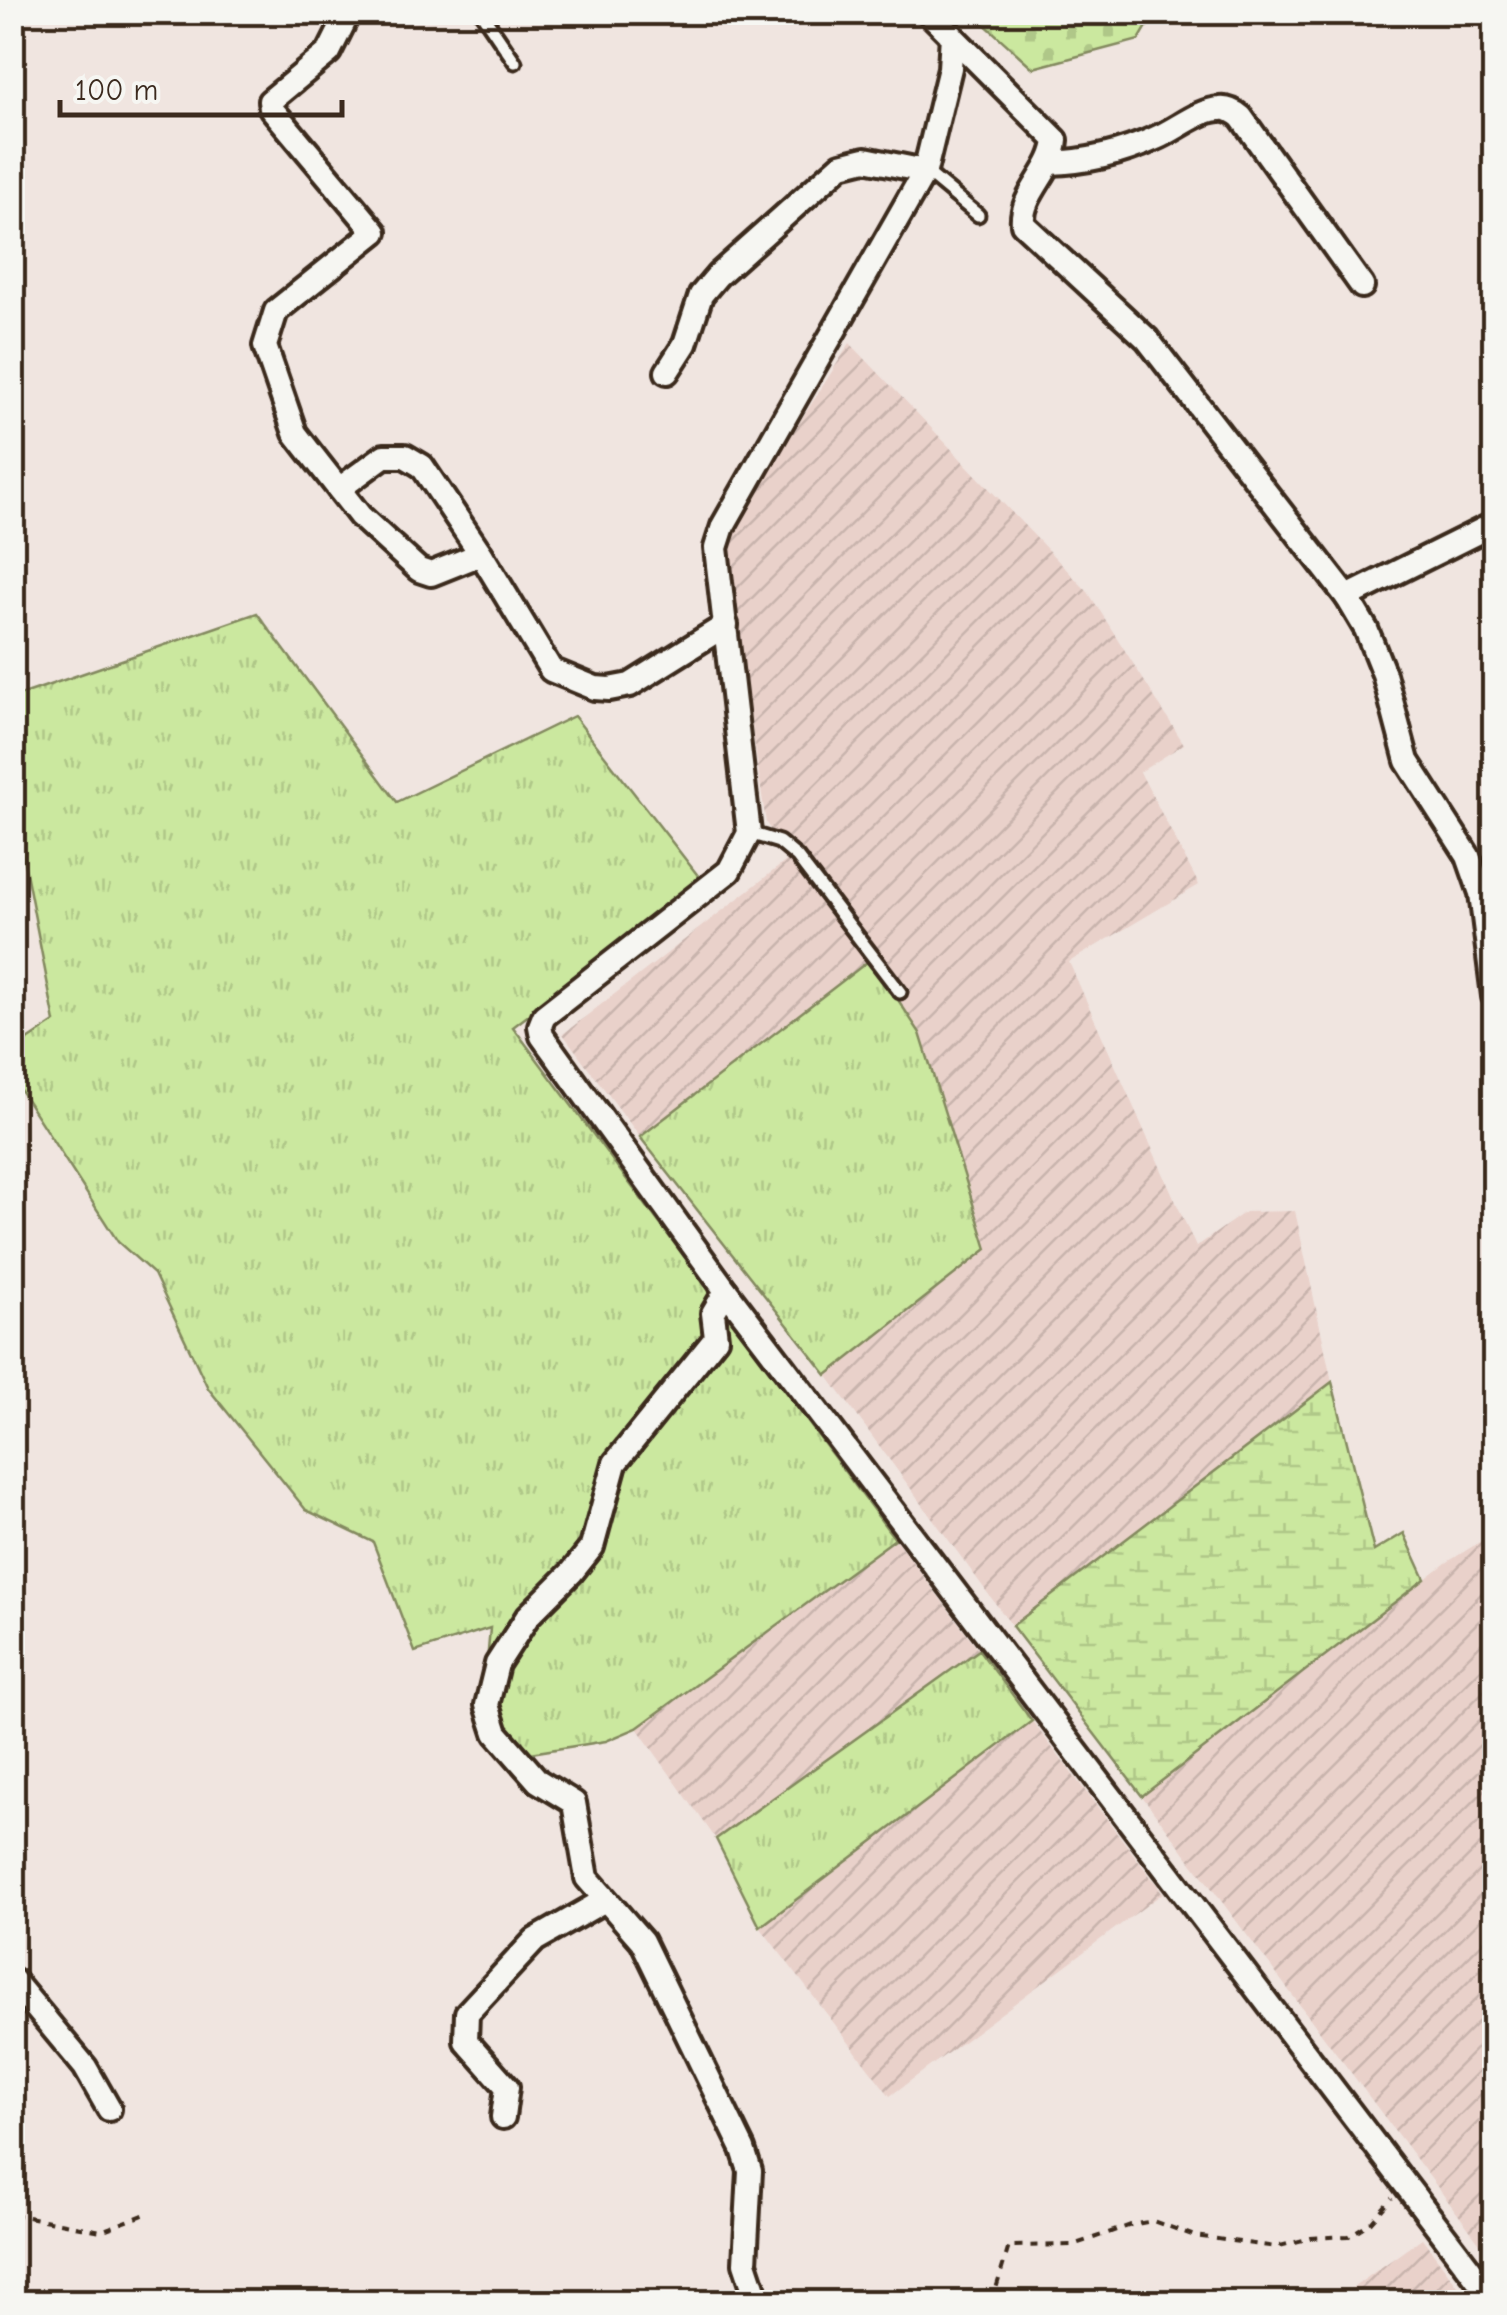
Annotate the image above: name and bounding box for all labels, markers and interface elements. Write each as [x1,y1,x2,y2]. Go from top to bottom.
scale bar [60,55,342,117]
text: 100 m [75,73,158,108]

